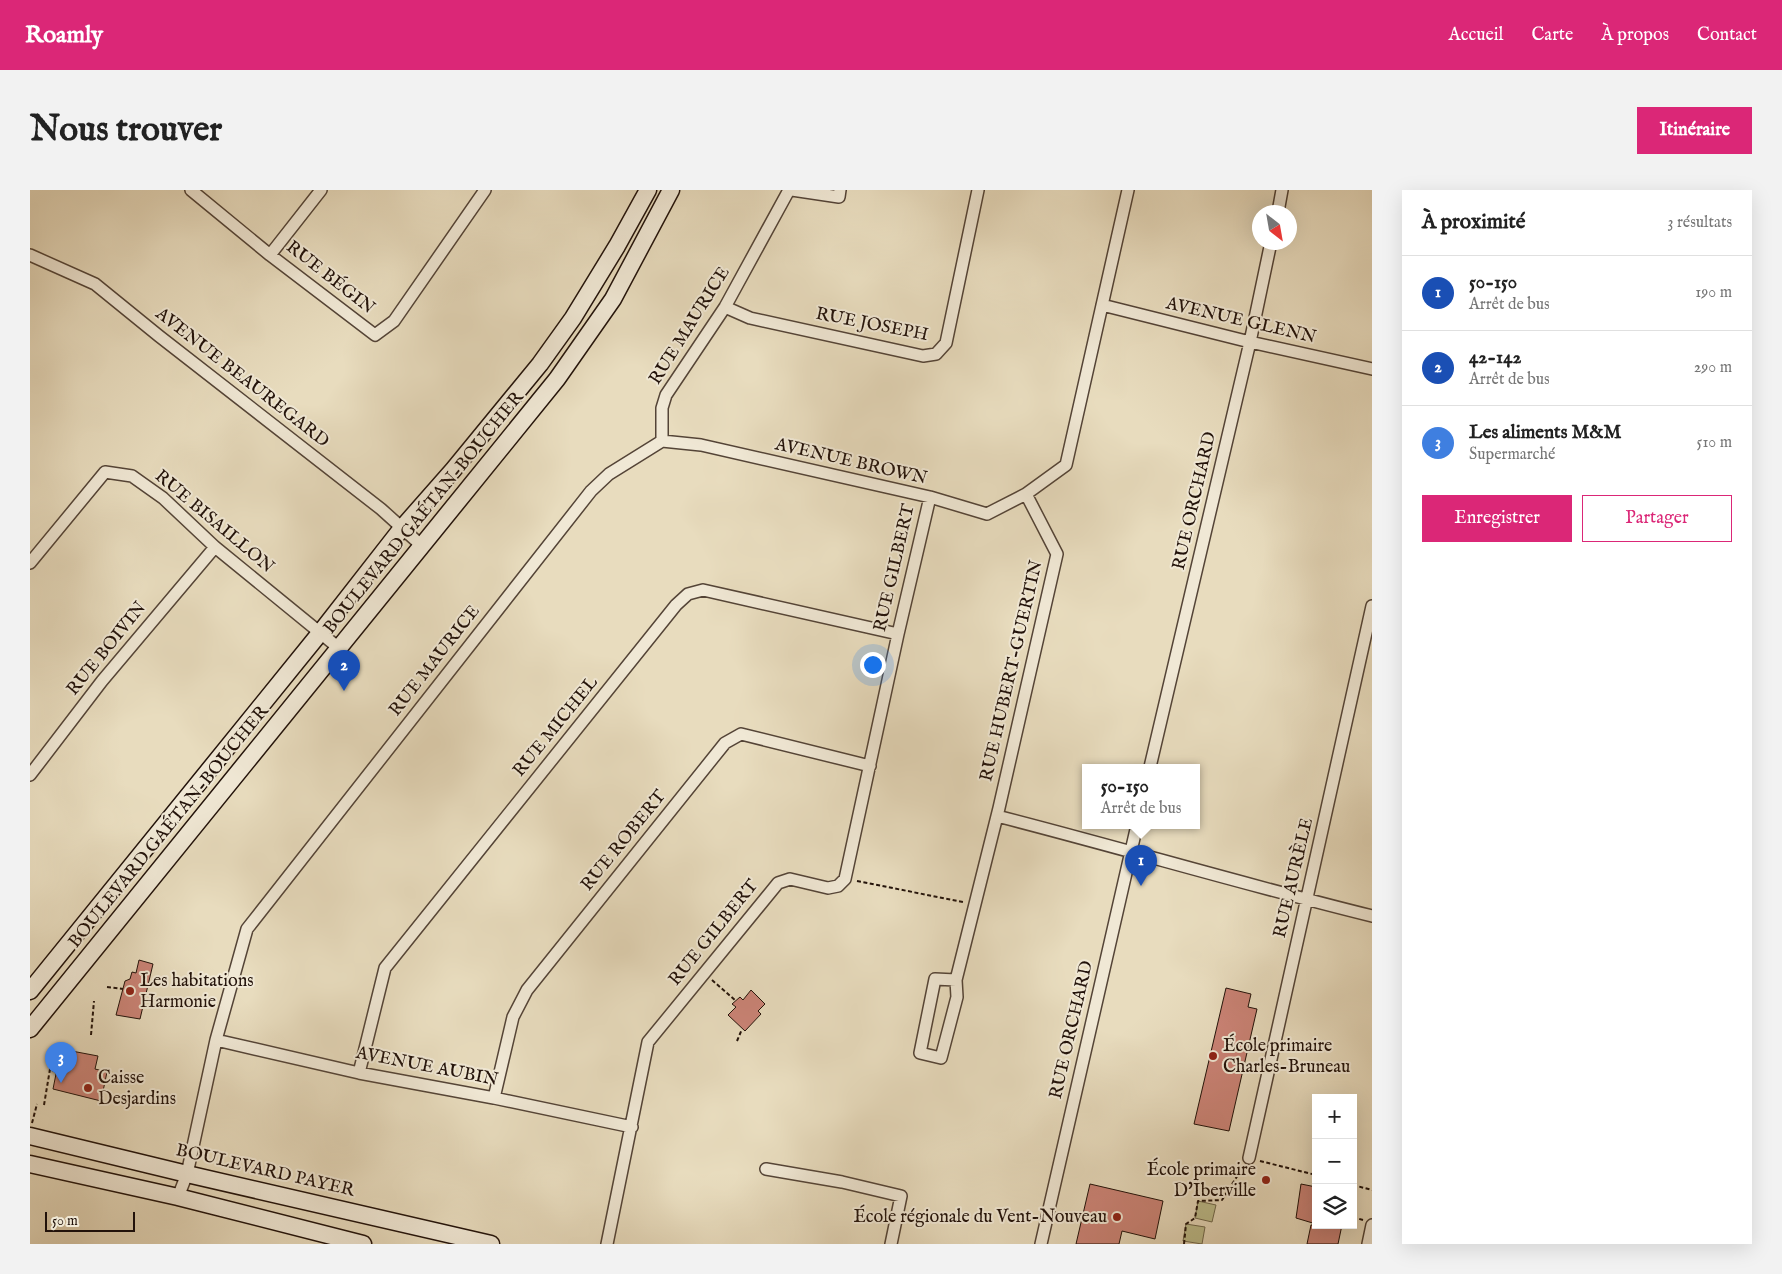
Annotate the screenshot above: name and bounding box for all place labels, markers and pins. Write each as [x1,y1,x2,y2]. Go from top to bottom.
pin: 2 [328,650,360,691]
pin: 1 [1125,845,1157,886]
place label: Les habitations Harmonie [140,970,254,1014]
marker: Les habitations Harmonie [124,985,136,997]
place label: École primaire Charles-Bruneau [1223,1033,1350,1079]
pin: 3 [45,1042,77,1083]
marker: École primaire Charles-Bruneau [1207,1050,1219,1062]
place label: Caisse Desjardins [98,1067,176,1111]
marker: Caisse Desjardins [82,1082,94,1094]
place label: École primaire D'Iberville [1147,1157,1256,1203]
marker: École primaire D'Iberville [1260,1174,1272,1186]
place label: École régionale du Vent-Nouveau [853,1204,1107,1229]
marker: École régionale du Vent-Nouveau [1111,1211,1123,1223]

